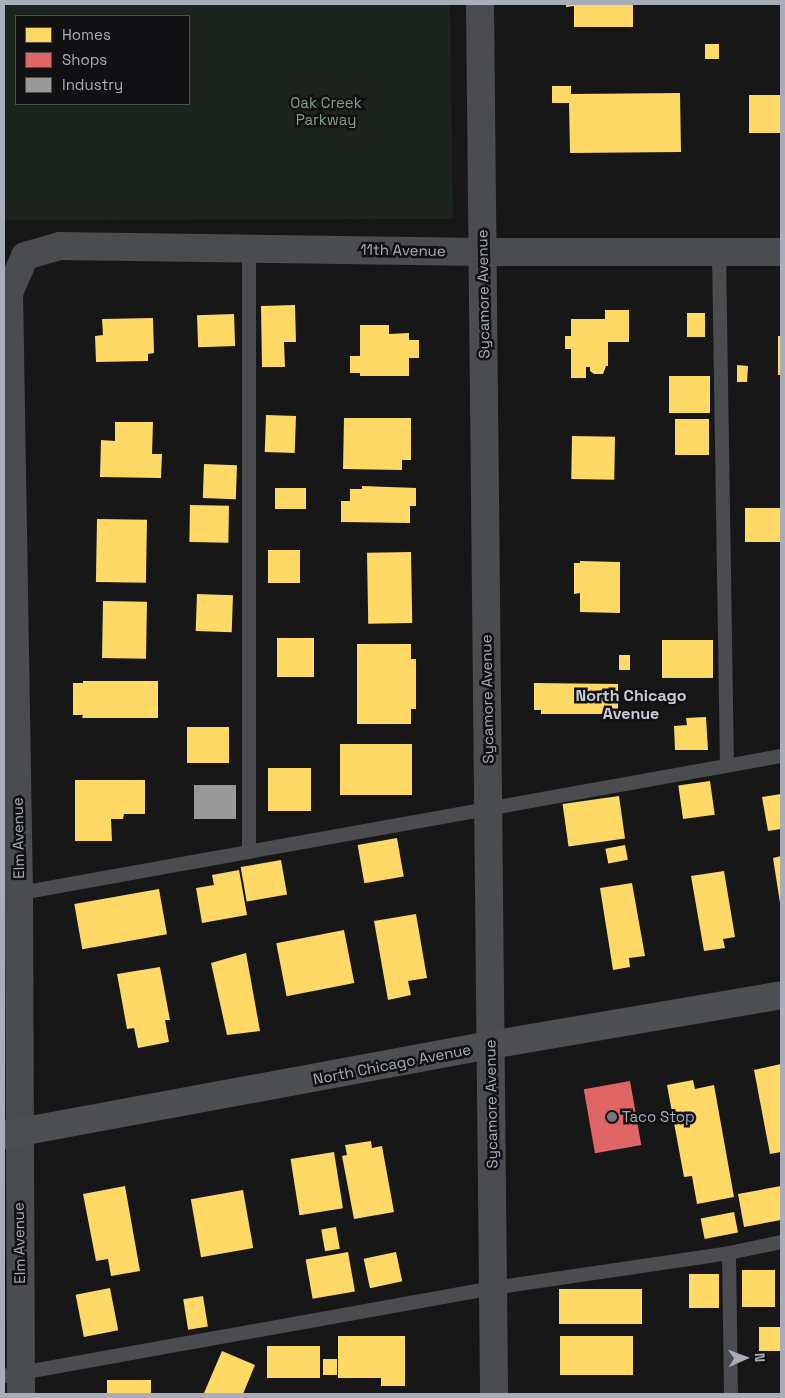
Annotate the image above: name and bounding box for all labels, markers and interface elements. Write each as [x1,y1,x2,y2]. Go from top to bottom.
legend [15,15,190,105]
text: Homes [62,25,111,44]
text: Shops [62,50,107,69]
text: Industry [62,75,123,94]
park label: Oak Creek Parkway [290,93,362,128]
street label: Sycamore Avenue [473,229,493,359]
street label: 11th Avenue [360,240,446,260]
street label: Sycamore Avenue [477,634,497,764]
district label: North Chicago Avenue [576,686,686,724]
street label: Elm Avenue [8,797,28,879]
street label: Sycamore Avenue [481,1039,501,1169]
street label: North Chicago Avenue [312,1040,472,1088]
place label: Taco Stop [622,1108,695,1126]
marker: Taco Stop [606,1111,618,1123]
street label: Elm Avenue [9,1202,29,1284]
north arrow [720,1333,770,1383]
text: N [751,1352,769,1362]

